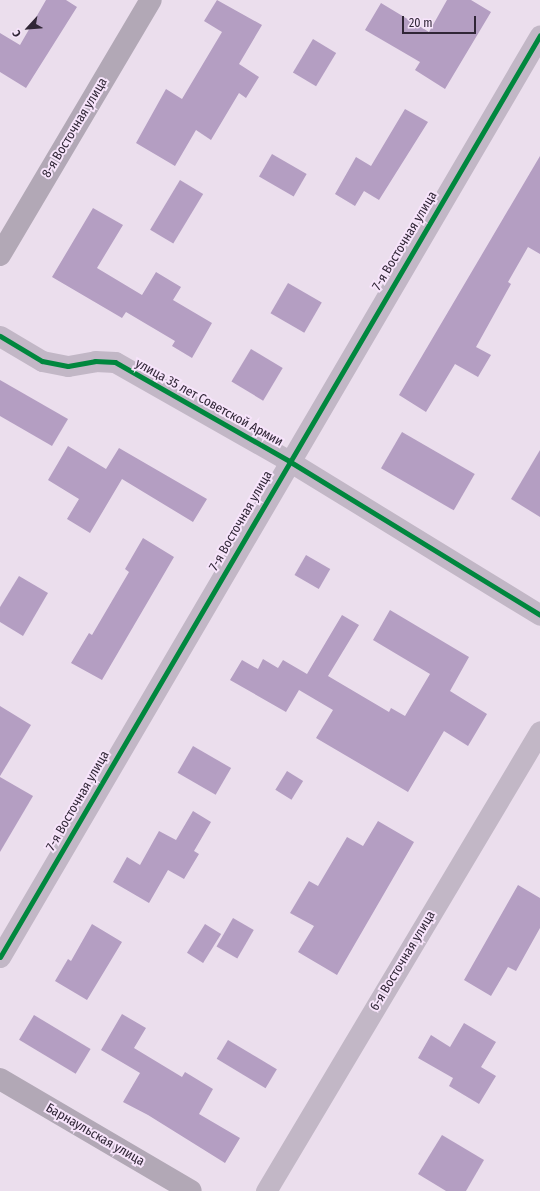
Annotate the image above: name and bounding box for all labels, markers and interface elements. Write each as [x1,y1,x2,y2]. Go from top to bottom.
north arrow [8,8,48,48]
scale bar [404,8,478,34]
text: 20 m [409,16,433,30]
text: С [10,28,24,39]
street label: 8-я Восточная улица [39,75,111,181]
street label: 7-я Восточная улица [369,189,441,293]
street label: улица 35 лет Советской Армии [132,356,286,450]
street label: 7-я Восточная улица [206,468,276,574]
street label: 7-я Восточная улица [43,748,113,854]
street label: 6-я Восточная улица [367,908,439,1014]
street label: Барнаульская улица [43,1100,147,1170]

